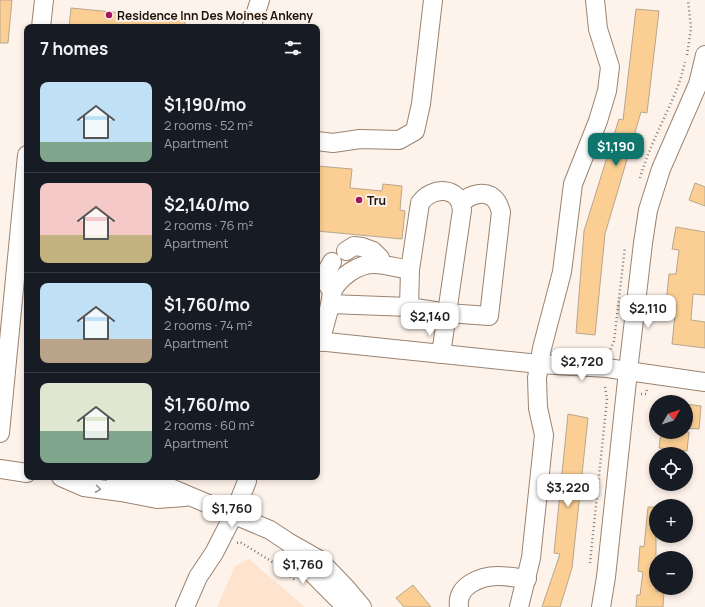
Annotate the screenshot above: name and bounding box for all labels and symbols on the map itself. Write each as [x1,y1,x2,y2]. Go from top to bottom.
place label: Residence Inn Des Moines Ankeny [117,7,313,24]
marker: Residence Inn Des Moines Ankeny [104,10,114,20]
pin: $1,190 [583,133,649,167]
place label: Tru [367,192,386,209]
marker: Tru [354,195,364,205]
pin: $2,110 [615,295,681,329]
pin: $2,140 [397,303,463,337]
pin: $2,720 [549,348,615,382]
north arrow [649,395,693,439]
pin: $3,220 [535,474,601,508]
one-way arrow [94,484,101,493]
pin: $1,760 [199,495,265,529]
pin: $1,760 [270,551,336,585]

